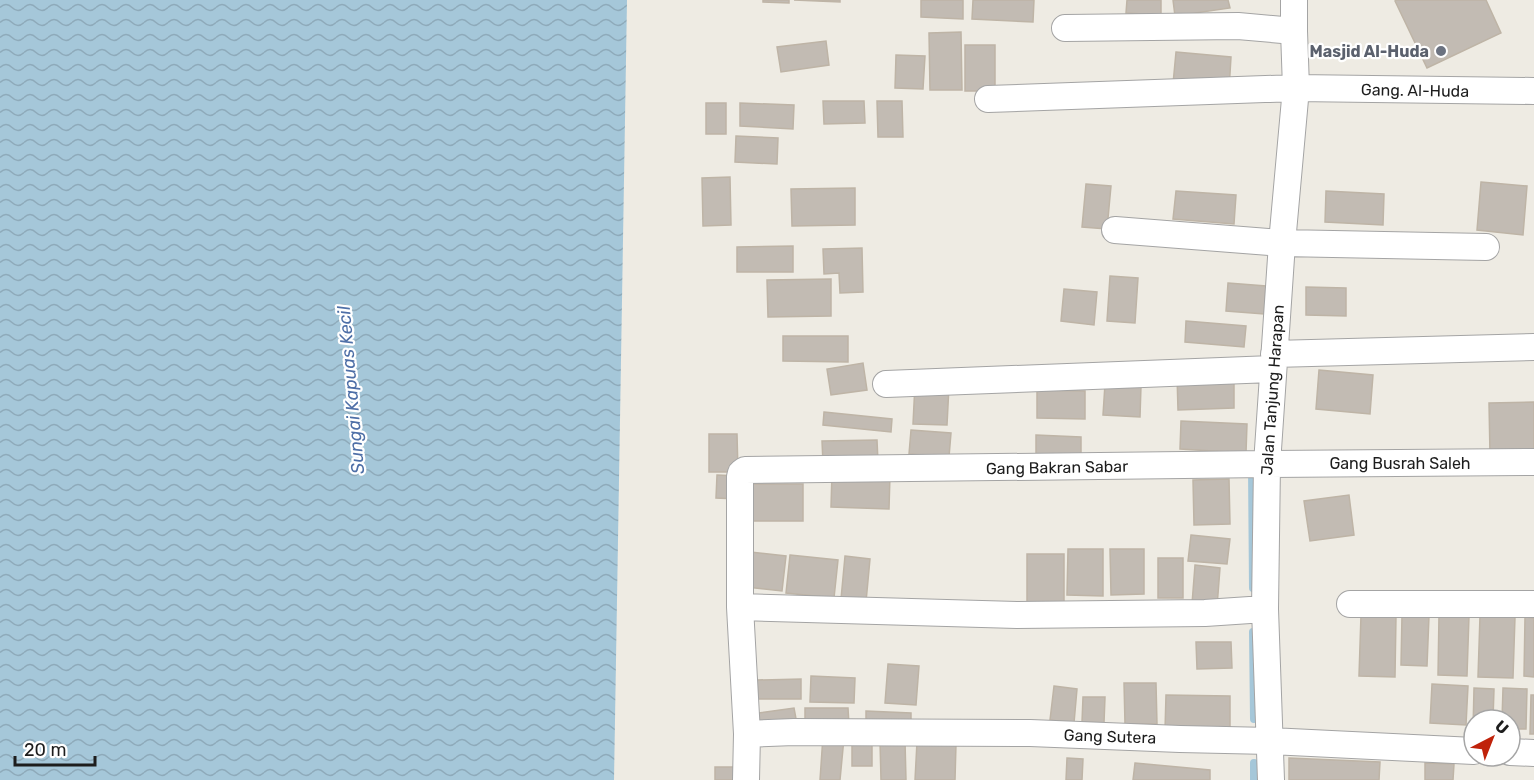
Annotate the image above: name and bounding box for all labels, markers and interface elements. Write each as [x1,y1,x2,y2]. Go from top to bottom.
place label: Masjid Al-Huda [1310,42,1429,61]
marker: Masjid Al-Huda [1434,44,1448,58]
street label: Gang. Al-Huda [1361,80,1469,101]
water label: Sungai Kapuas Kecil [333,304,369,475]
street label: Jalan Tanjung Harapan [1257,304,1288,476]
street label: Gang Busrah Saleh [1329,454,1471,473]
street label: Gang Bakran Sabar [986,457,1128,478]
north arrow [1462,708,1522,768]
text: U [1491,716,1512,738]
street label: Gang Sutera [1063,725,1157,748]
scale bar [15,729,94,767]
text: 20 m [24,739,66,761]

